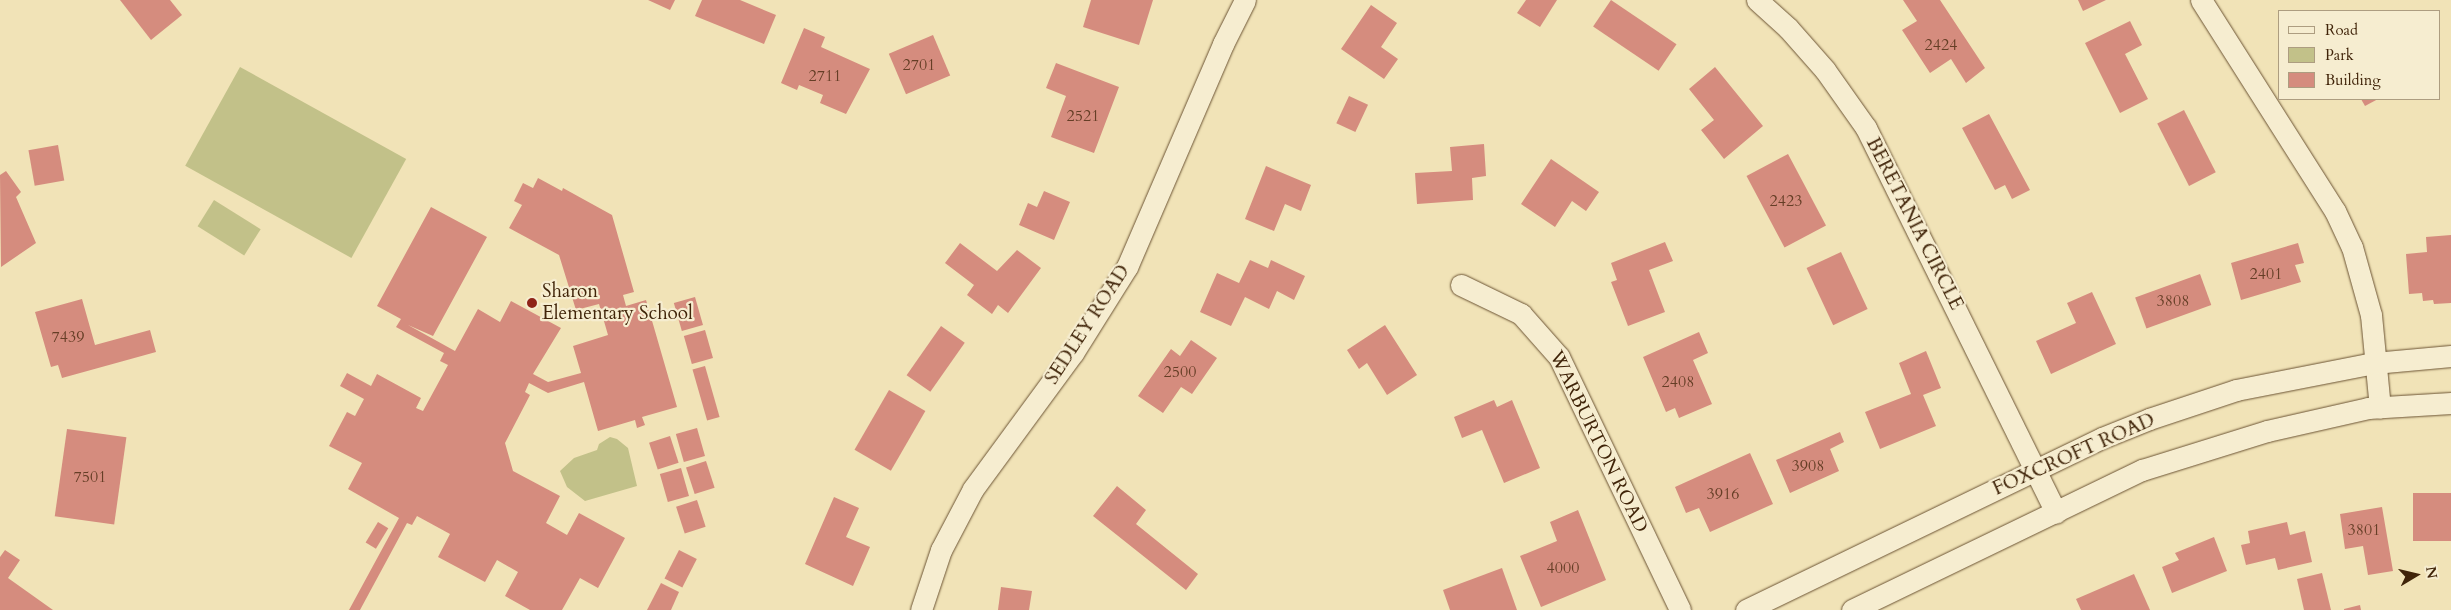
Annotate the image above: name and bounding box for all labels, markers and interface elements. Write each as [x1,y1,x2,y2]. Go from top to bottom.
legend [2278,10,2441,100]
text: Road [2325,20,2358,40]
house number: 2424 [1925,35,1957,55]
text: Park [2325,45,2354,65]
house number: 2701 [903,55,935,75]
house number: 2711 [809,66,841,86]
text: Building [2325,70,2381,90]
house number: 2521 [1067,106,1099,126]
street label: BERETANIA CIRCLE [1861,134,1967,314]
house number: 2423 [1770,191,1802,211]
street label: SEDLEY ROAD [1041,261,1135,389]
house number: 2401 [2250,264,2282,284]
place label: Sharon Elementary School [542,281,693,325]
house number: 3808 [2157,291,2189,311]
marker: Sharon Elementary School [526,297,538,309]
house number: 7439 [52,327,84,347]
street label: WARBURTON ROAD [1544,347,1652,537]
house number: 2500 [1164,362,1196,382]
house number: 2408 [1662,372,1694,392]
street label: FOXCROFT ROAD [1990,409,2158,501]
house number: 3908 [1792,456,1824,476]
house number: 7501 [74,467,106,487]
house number: 3916 [1707,484,1739,504]
house number: 3801 [2348,520,2380,540]
north arrow [2391,550,2441,600]
house number: 4000 [1547,558,1579,578]
text: N [2421,565,2442,580]

